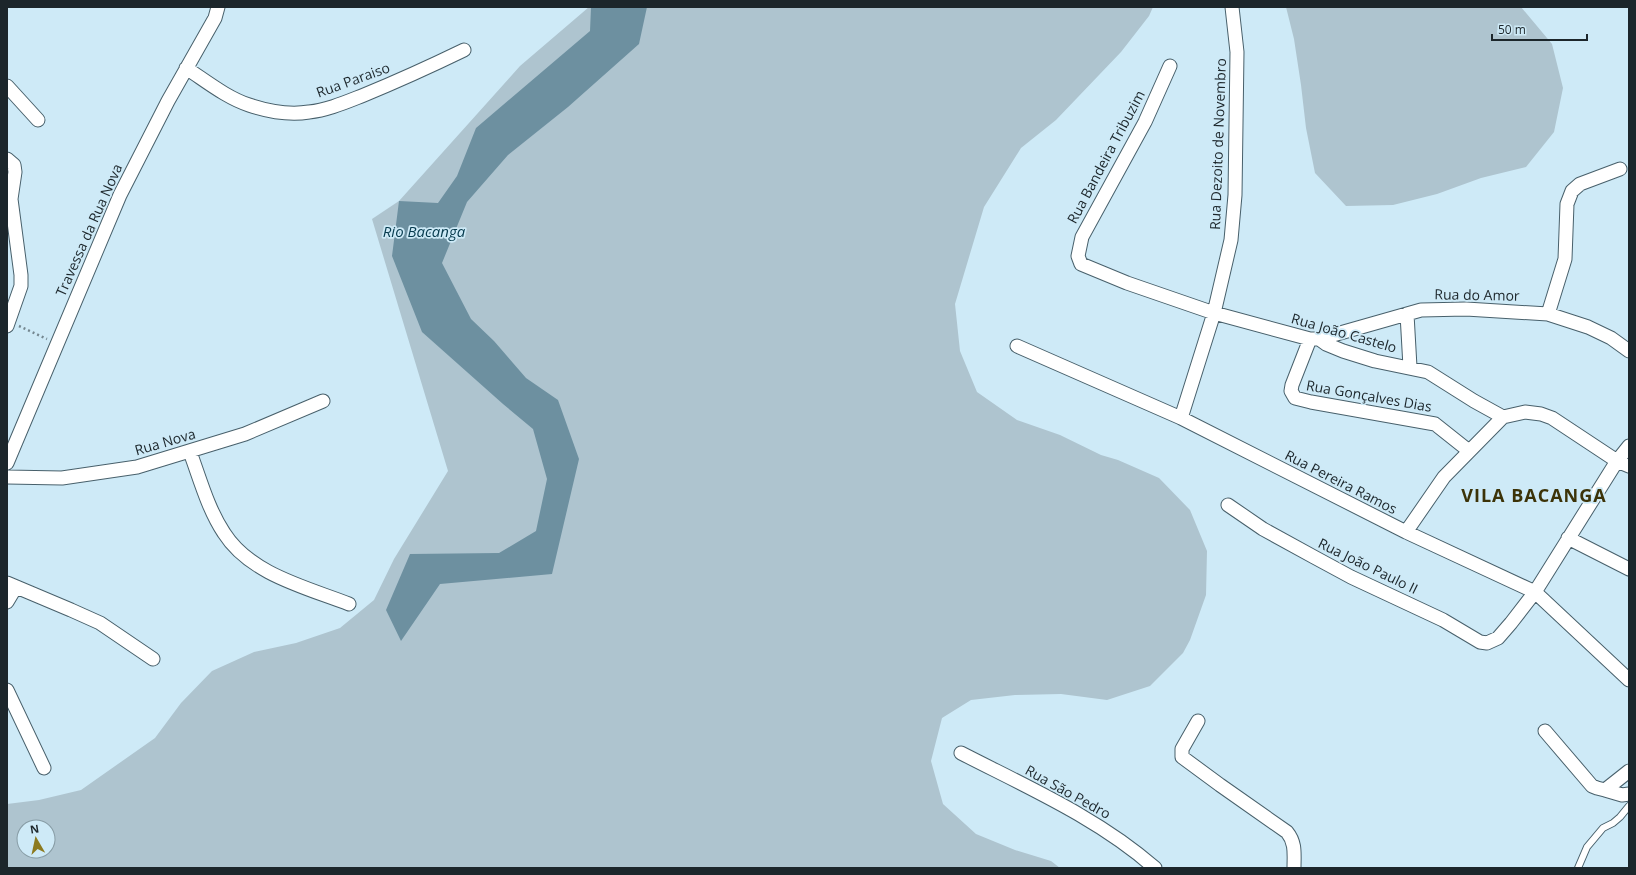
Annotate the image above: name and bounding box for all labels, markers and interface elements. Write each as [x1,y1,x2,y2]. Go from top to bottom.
scale bar [1492,16,1587,42]
text: 50 m [1498,21,1526,38]
street label: Rua Paraiso [313,57,392,102]
street label: Rua Dezoito de Novembro [1205,58,1230,230]
street label: Rua Bandeira Tribuzim [1062,87,1149,227]
street label: Travessa da Rua Nova [51,161,126,299]
water label: Rio Bacanga [383,221,466,241]
street label: Rua do Amor [1434,284,1520,305]
street label: Rua João Castelo [1289,308,1399,357]
street label: Rua Gonçalves Dias [1305,375,1434,416]
street label: Rua Nova [132,424,197,459]
street label: Rua Pereira Ramos [1282,445,1401,518]
district label: VILA BACANGA [1461,483,1607,507]
street label: Rua João Paulo II [1315,533,1421,598]
street label: Rua São Pedro [1022,760,1114,823]
north arrow [16,819,56,859]
text: N [29,821,40,837]

